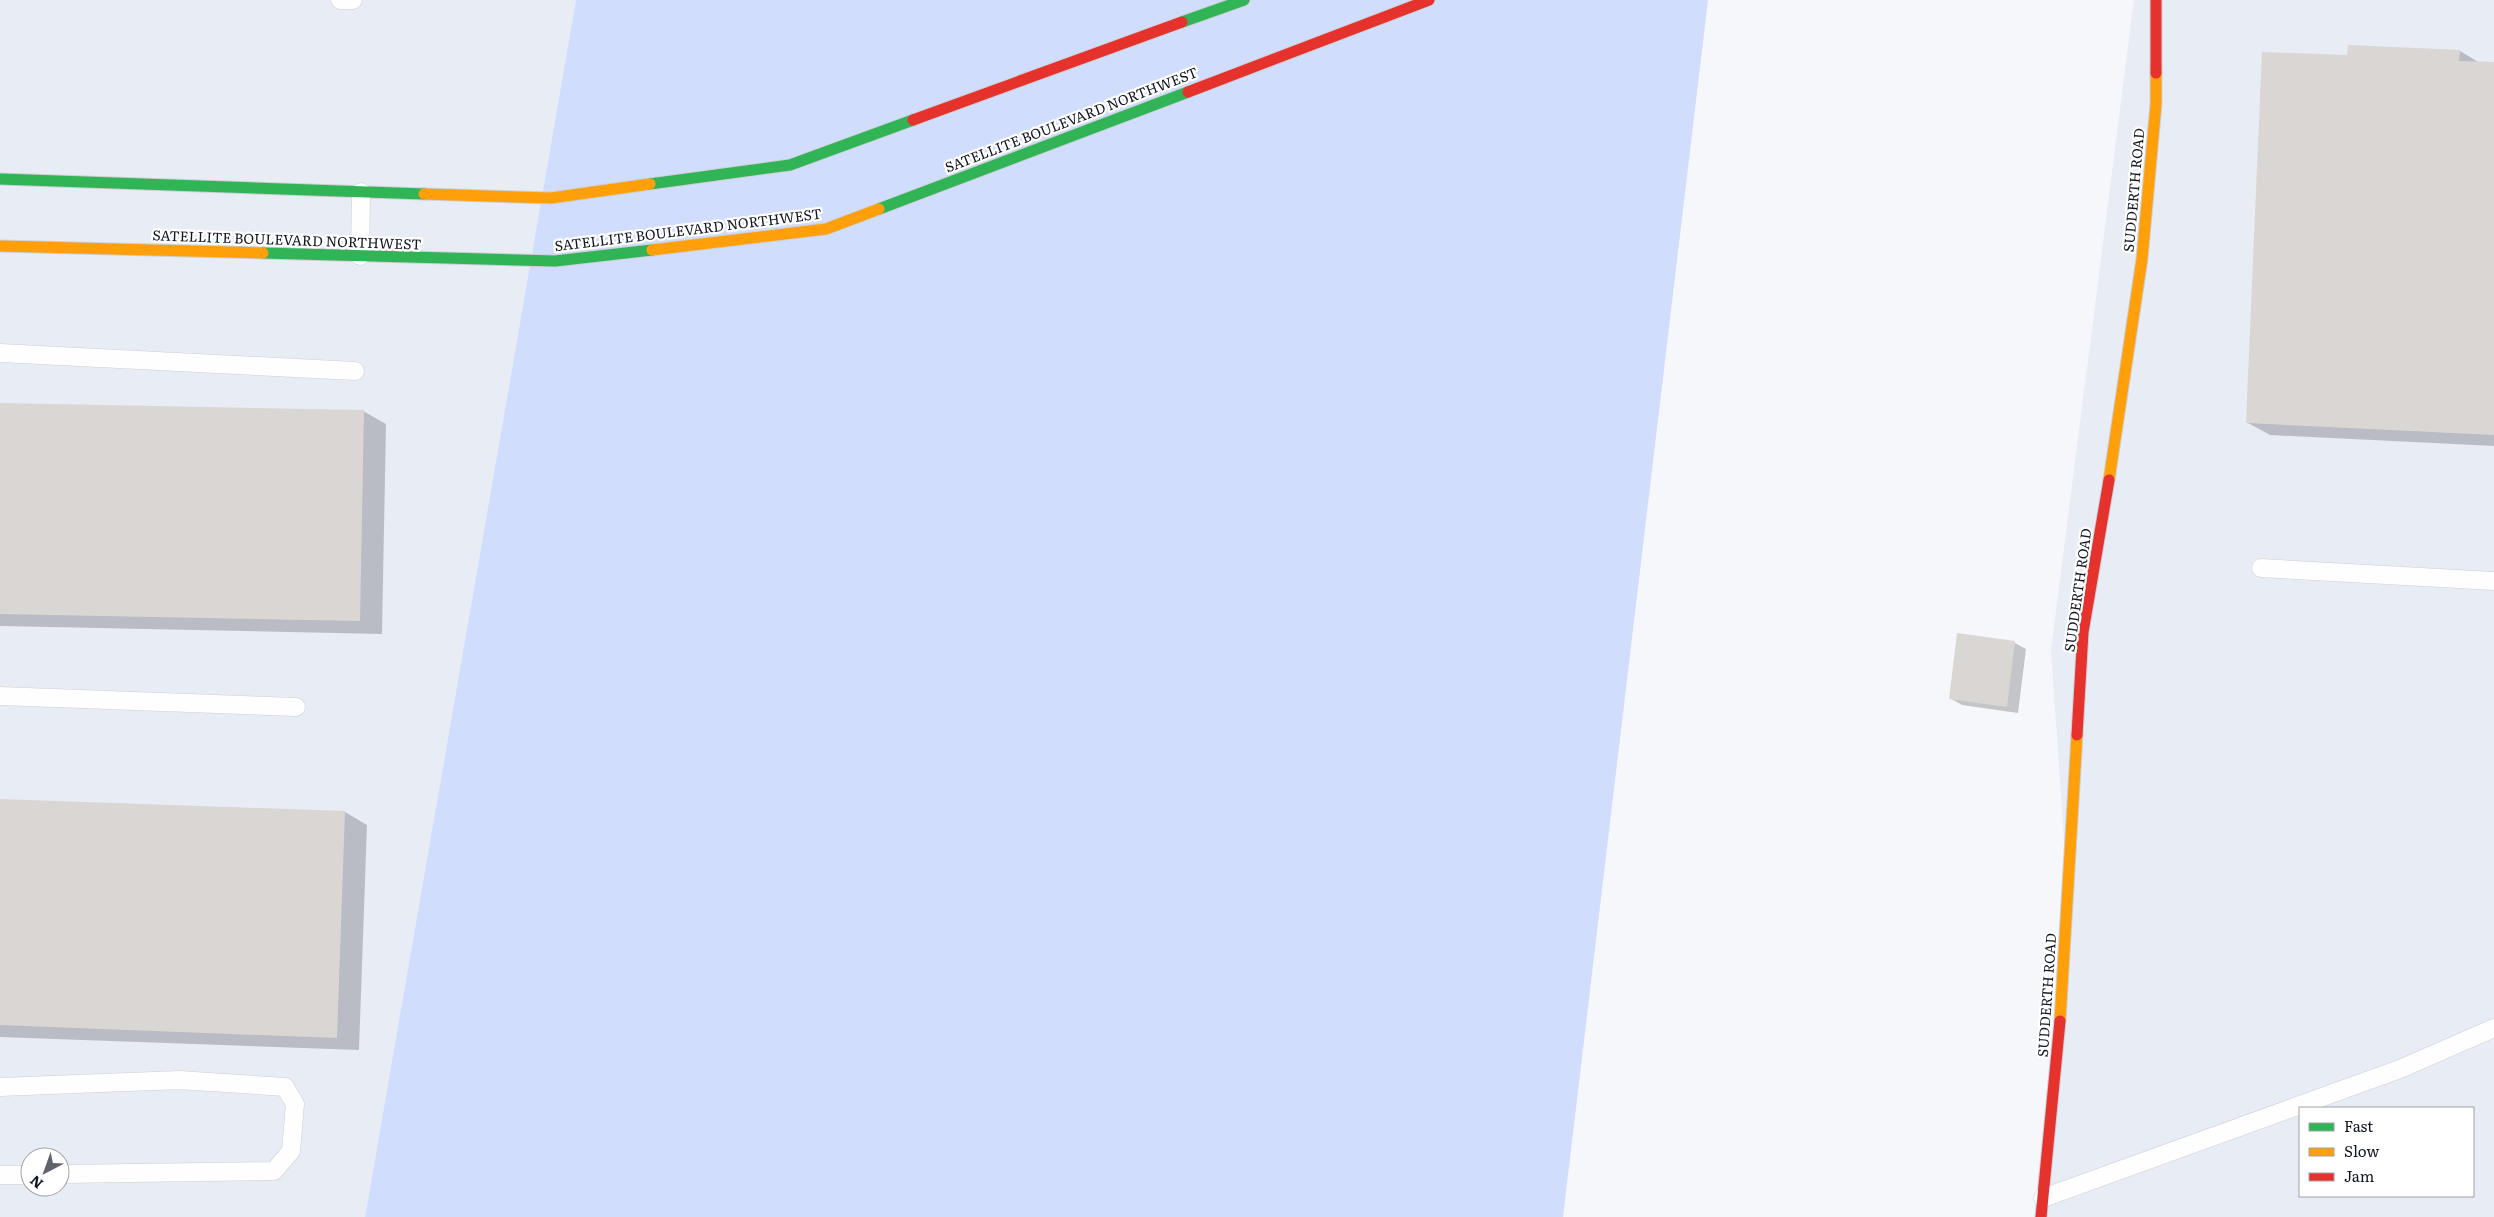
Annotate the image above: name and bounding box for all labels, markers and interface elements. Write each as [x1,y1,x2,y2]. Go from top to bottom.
street label: SATELLITE BOULEVARD NORTHWEST [942,61,1200,177]
street label: SUDDERTH ROAD [2118,127,2148,253]
street label: SATELLITE BOULEVARD NORTHWEST [553,203,823,255]
street label: SATELLITE BOULEVARD NORTHWEST [152,224,422,254]
street label: SUDDERTH ROAD [2058,527,2096,653]
street label: SUDDERTH ROAD [2032,932,2060,1058]
legend [2299,1107,2474,1197]
text: Fast [2344,1114,2373,1137]
text: Slow [2344,1139,2379,1162]
north arrow [20,1147,70,1197]
text: Jam [2344,1164,2375,1187]
text: N [25,1171,47,1194]

